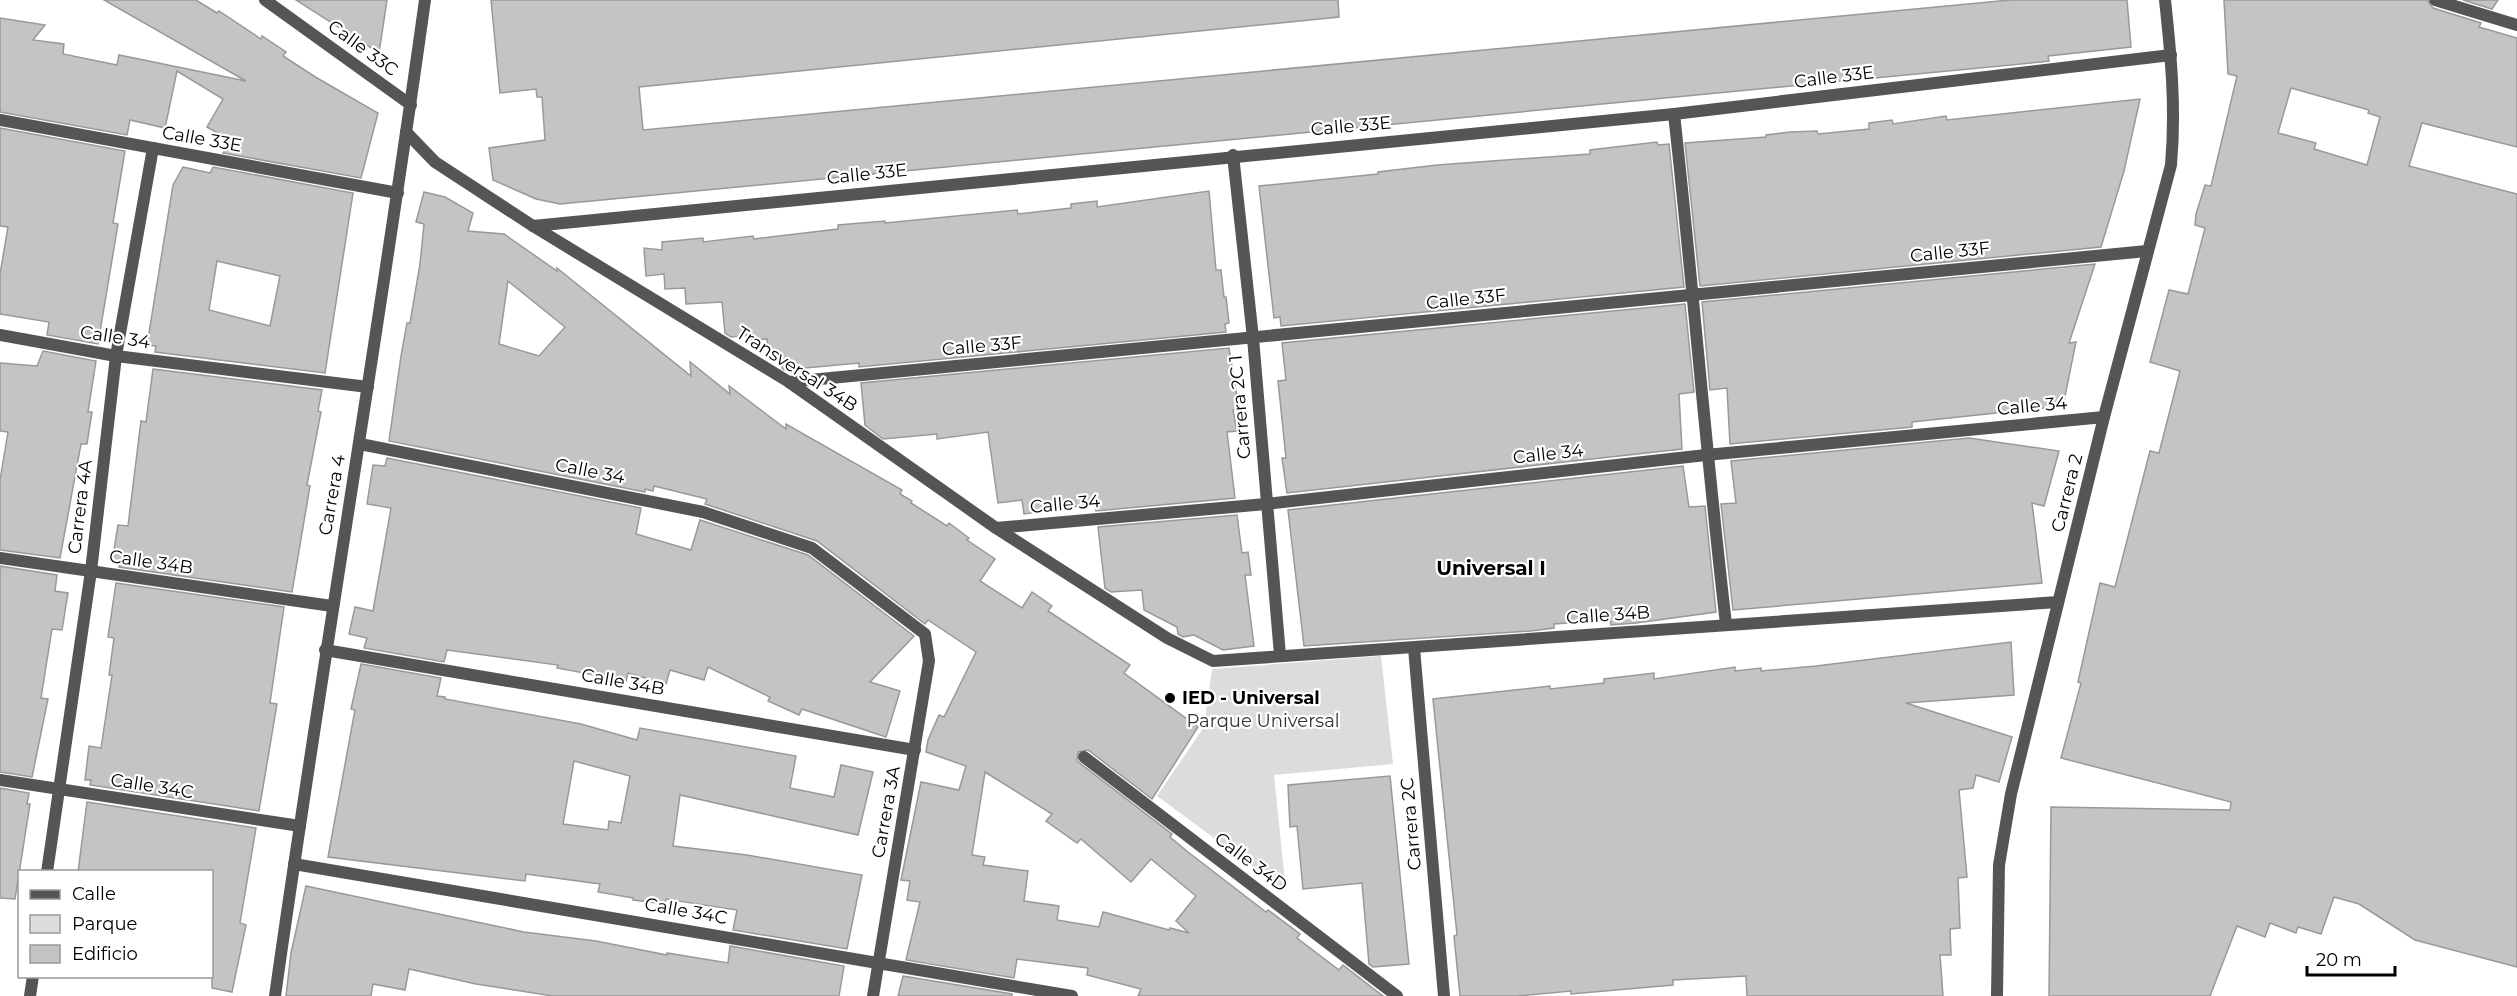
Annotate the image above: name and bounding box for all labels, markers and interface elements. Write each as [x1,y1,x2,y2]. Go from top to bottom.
street label: Calle 33C [324,15,403,81]
street label: Calle 33E [1793,61,1875,93]
street label: Calle 33E [1310,112,1392,140]
street label: Calle 33E [160,121,244,157]
street label: Calle 33E [826,159,908,189]
street label: Calle 33F [1909,237,1991,267]
street label: Calle 33F [1425,284,1507,314]
street label: Calle 34 [78,321,152,353]
street label: Transversal 34B [732,322,862,416]
street label: Calle 33F [941,332,1023,360]
street label: Carrera 2C 1 [1225,354,1255,460]
street label: Calle 34 [1996,392,2068,420]
street label: Calle 34 [1512,439,1584,469]
street label: Carrera 2 [2047,451,2087,535]
street label: Carrera 4 [314,453,350,537]
street label: Calle 34 [553,453,627,489]
street label: Carrera 4A [63,459,97,555]
street label: Calle 34 [1029,490,1101,518]
street label: Calle 34B [108,545,194,579]
district label: Universal I [1436,556,1546,580]
street label: Calle 34B [1565,601,1651,629]
street label: Calle 34B [580,664,666,700]
place label: IED - Universal [1182,687,1320,709]
marker: IED - Universal [1163,691,1177,705]
park label: Parque Universal [1186,710,1340,732]
street label: Carrera 3A [867,764,905,860]
street label: Calle 34C [109,769,195,803]
street label: Carrera 2C [1396,776,1426,871]
street label: Calle 34D [1210,828,1292,896]
legend [18,870,213,978]
text: Calle [72,883,116,905]
street label: Calle 34C [643,893,729,929]
text: Parque [72,913,138,935]
scale bar [2307,939,2396,977]
text: Edificio [72,943,138,965]
text: 20 m [2316,949,2362,971]

